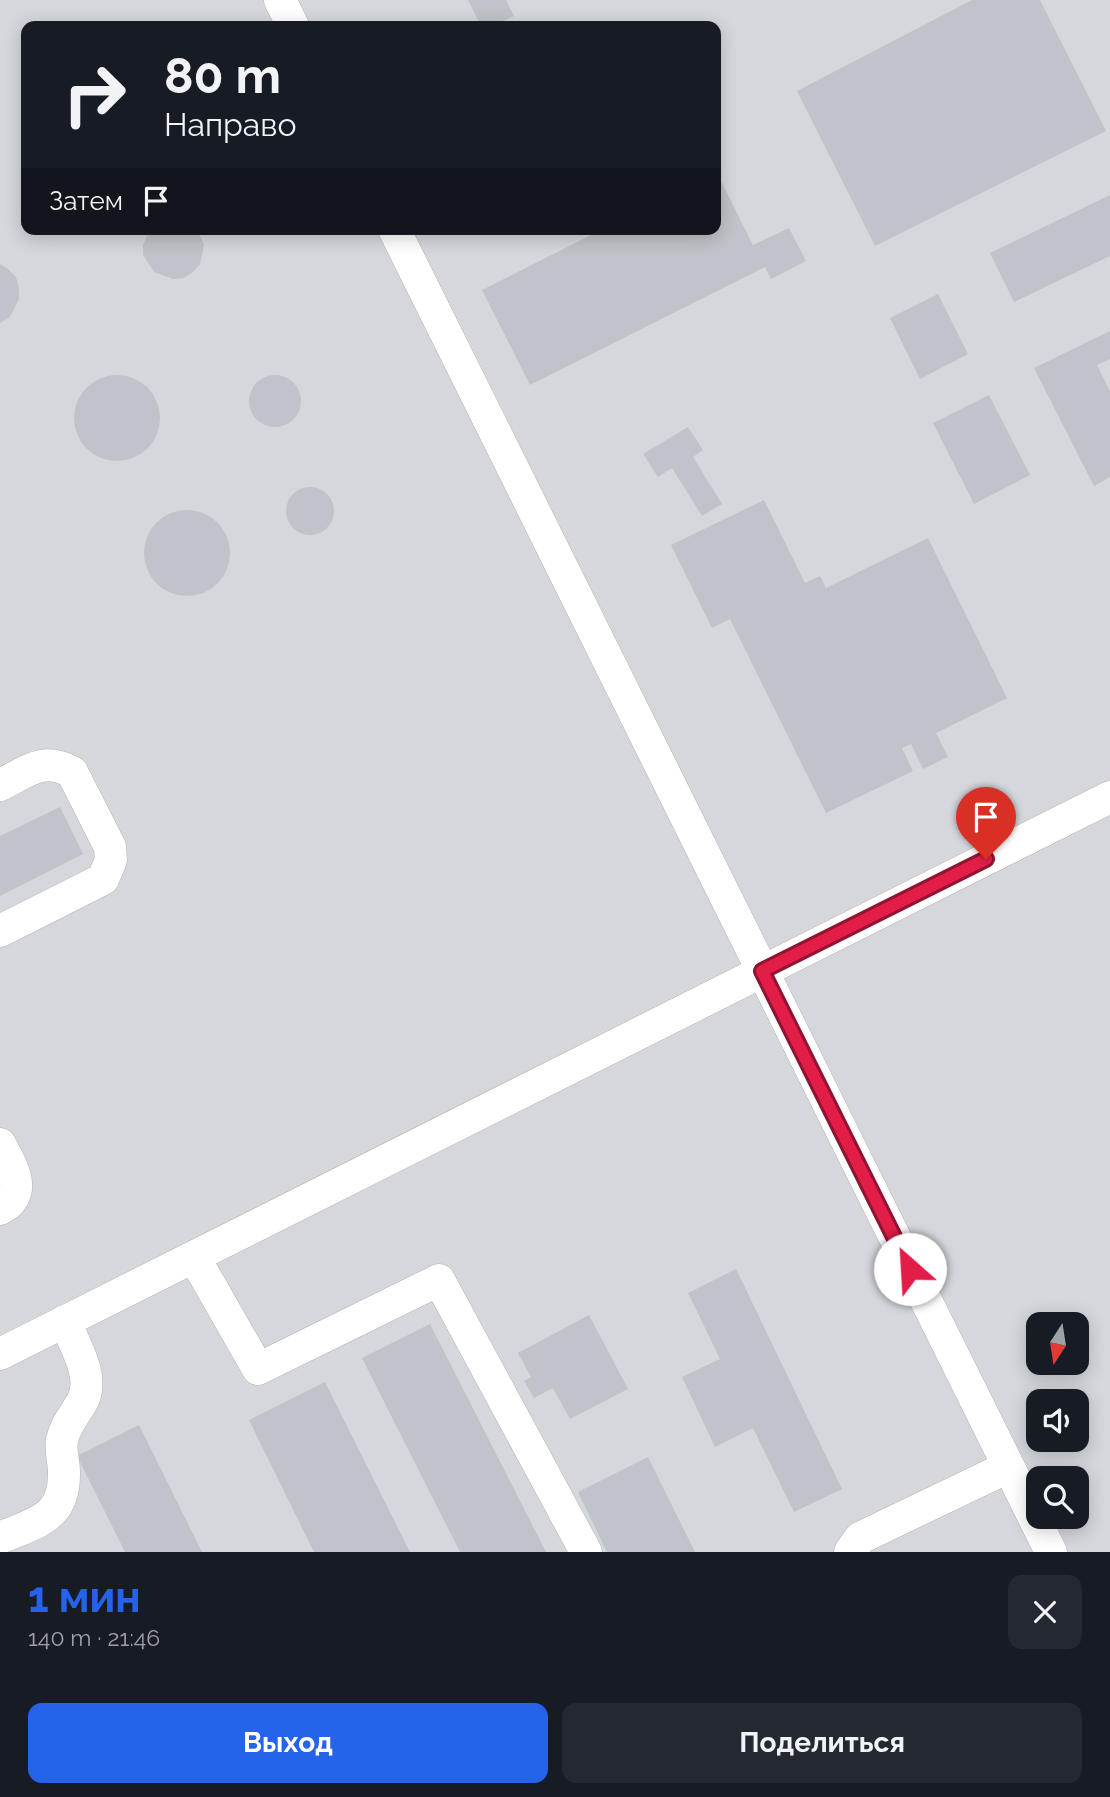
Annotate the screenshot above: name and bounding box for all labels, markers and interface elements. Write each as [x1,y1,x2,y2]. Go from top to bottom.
text: 80 m [164,47,281,104]
icon: right [49,49,140,140]
text: Направо [164,106,296,143]
icon: arrive [137,182,175,220]
text: Затем [49,186,123,216]
pin [956,787,1016,859]
icon: arrive [967,798,1005,836]
position arrow [873,1232,947,1306]
north arrow [1026,1312,1088,1376]
map controls [1026,1312,1089,1529]
button: sound [1026,1389,1089,1452]
button: search [1026,1466,1089,1529]
text: 1 мин [28,1573,141,1622]
button: close [1008,1575,1082,1649]
text: 140 m · 21:46 [28,1624,160,1651]
button: Выход [28,1703,548,1783]
button: Поделиться [562,1703,1082,1783]

